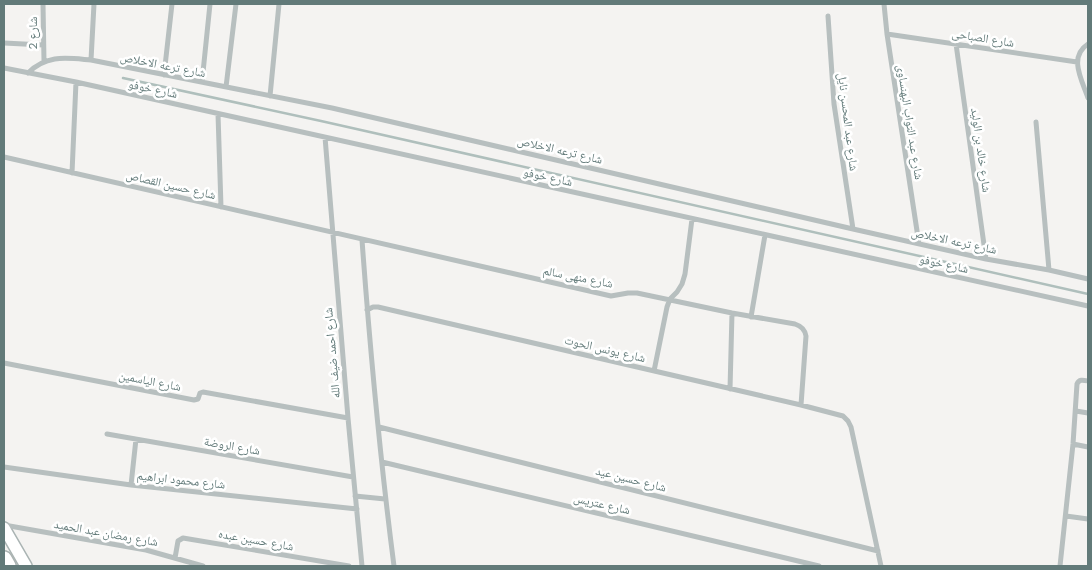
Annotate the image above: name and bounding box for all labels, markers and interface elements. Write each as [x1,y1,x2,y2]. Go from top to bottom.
street label: شارع 2 [25,16,41,49]
street label: شارع الصباحى [951,25,1016,51]
street label: شارع ترعه الاخلاص [119,49,207,81]
street label: شارع عبد التواب البهنساوى [893,63,927,181]
street label: شارع عبد المحسن نايل [834,72,862,172]
street label: شارع خوفو [127,76,179,102]
street label: شارع خالد بن الوليد [967,107,995,193]
street label: شارع ترعه الاخلاص [516,132,604,168]
street label: شارع خوفو [522,164,574,190]
street label: شارع حسين القصاص [125,167,218,203]
street label: شارع ترعه الاخلاص [910,224,998,258]
street label: شارع خوفو [918,251,970,277]
street label: شارع منهى سالم [542,262,614,292]
street label: شارع احمد ضيف الله [320,307,344,399]
street label: شارع يونس الحوت [563,332,647,366]
street label: شارع الياسمين [118,367,183,395]
street label: شارع الروضة [203,433,261,459]
street label: شارع حسين عيد [594,463,668,496]
street label: شارع محمود ابراهيم [136,467,226,493]
street label: شارع عتريس [572,490,632,518]
street label: شارع رمضان عبد الحميد [53,516,159,550]
street label: شارع حسين عبده [217,525,295,555]

